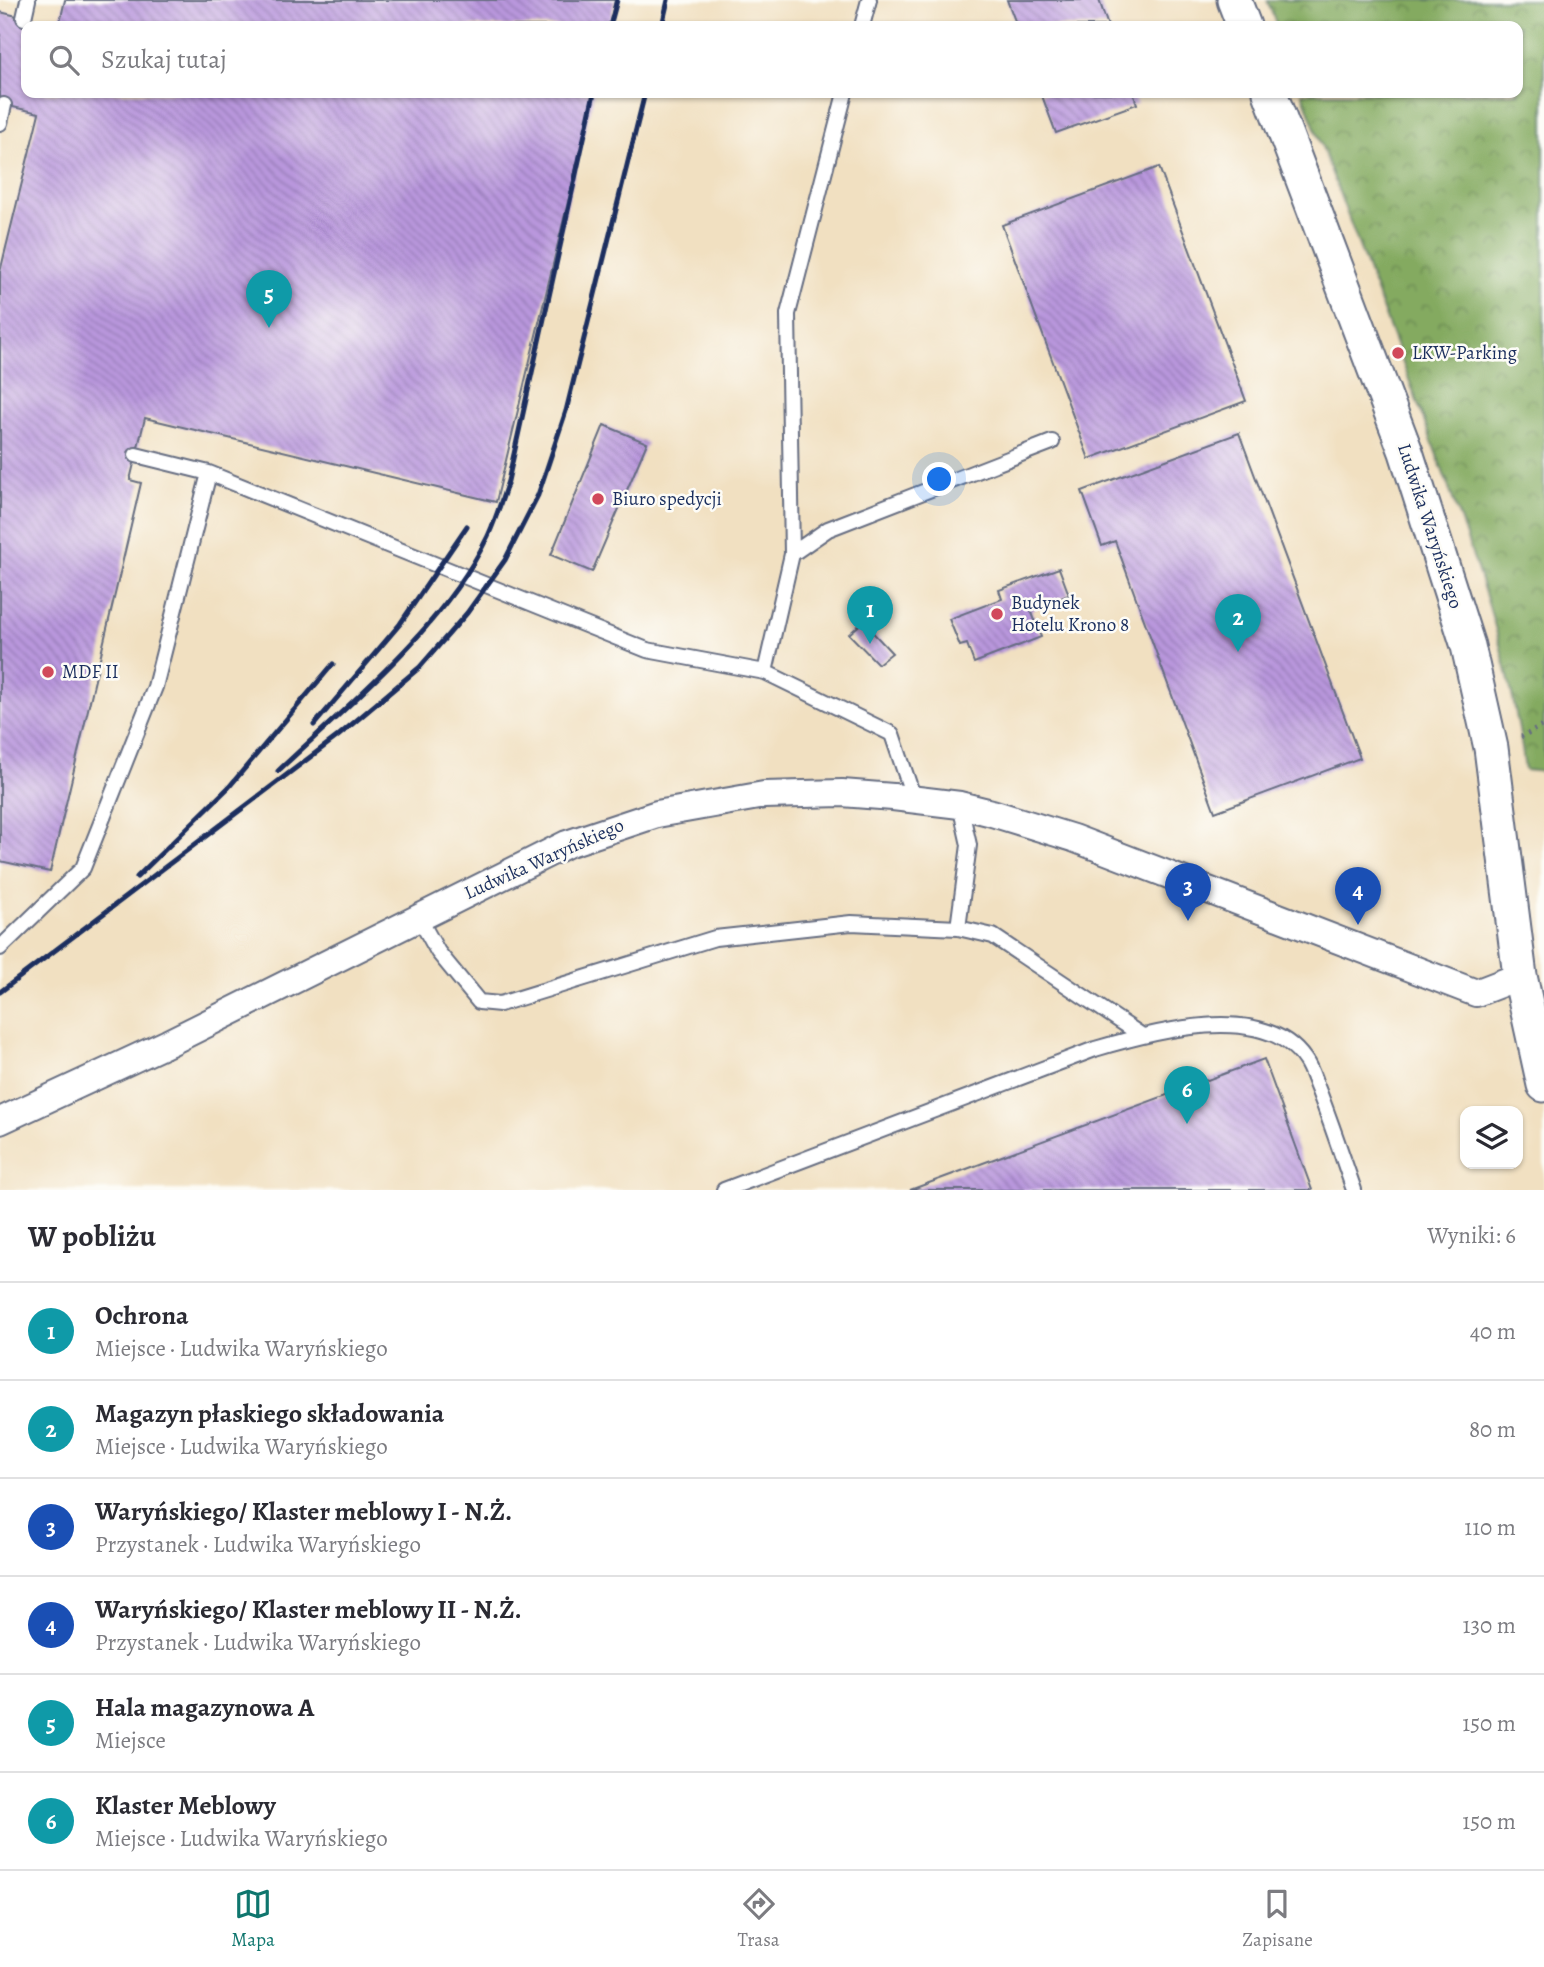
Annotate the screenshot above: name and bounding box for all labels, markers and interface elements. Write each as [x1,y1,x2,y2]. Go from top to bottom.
search box [21,21,1523,98]
icon: search [45,41,83,79]
text: Szukaj tutaj [101,42,227,77]
pin: 5 [246,270,292,328]
place label: LKW-Parking [1412,340,1517,366]
marker: LKW-Parking [1390,345,1406,361]
street label: Ludwika Waryńskiego [1391,440,1469,612]
your location [922,462,956,496]
place label: Biuro spedycji [612,486,722,512]
marker: Biuro spedycji [590,491,606,507]
pin: 1 [847,586,893,644]
place label: Budynek Hotelu Krono 8 [1011,590,1129,638]
pin: 2 [1215,594,1261,652]
marker: Budynek Hotelu Krono 8 [989,606,1005,622]
place label: MDF II [62,659,119,685]
marker: MDF II [40,664,56,680]
street label: Ludwika Waryńskiego [460,812,628,906]
pin: 3 [1165,863,1211,921]
pin: 4 [1335,867,1381,925]
pin: 6 [1164,1066,1210,1124]
map controls [1460,1106,1523,1169]
button: layers [1460,1106,1523,1169]
text: W pobliżu [28,1216,156,1256]
text: Wyniki: 6 [1427,1220,1516,1251]
text: Ochrona [95,1298,189,1333]
text: 1 [47,1316,55,1347]
text: 40 m [1470,1316,1516,1347]
text: Miejsce · Ludwika Waryńskiego [95,1333,388,1364]
text: Magazyn płaskiego składowania [95,1396,444,1431]
text: 2 [45,1414,57,1445]
text: 80 m [1469,1414,1516,1445]
text: Miejsce · Ludwika Waryńskiego [95,1431,388,1462]
text: Waryńskiego/ Klaster meblowy I - N.Ż. [95,1494,512,1529]
text: 3 [46,1512,56,1543]
text: 110 m [1464,1512,1516,1543]
text: Przystanek · Ludwika Waryńskiego [95,1529,421,1560]
text: Waryńskiego/ Klaster meblowy II - N.Ż. [95,1592,522,1627]
text: 4 [46,1610,56,1641]
text: 130 m [1463,1610,1516,1641]
text: Przystanek · Ludwika Waryńskiego [95,1627,421,1658]
text: Hala magazynowa A [95,1690,314,1725]
text: 5 [46,1708,56,1739]
text: 150 m [1462,1708,1516,1739]
text: Miejsce [95,1725,166,1756]
text: Klaster Meblowy [95,1788,276,1823]
text: 6 [46,1806,56,1837]
text: 150 m [1462,1806,1516,1837]
text: Miejsce · Ludwika Waryńskiego [95,1823,388,1854]
tab: Mapa [231,1885,275,1953]
tab: Trasa [737,1885,780,1953]
tab: Zapisane [1242,1885,1313,1953]

